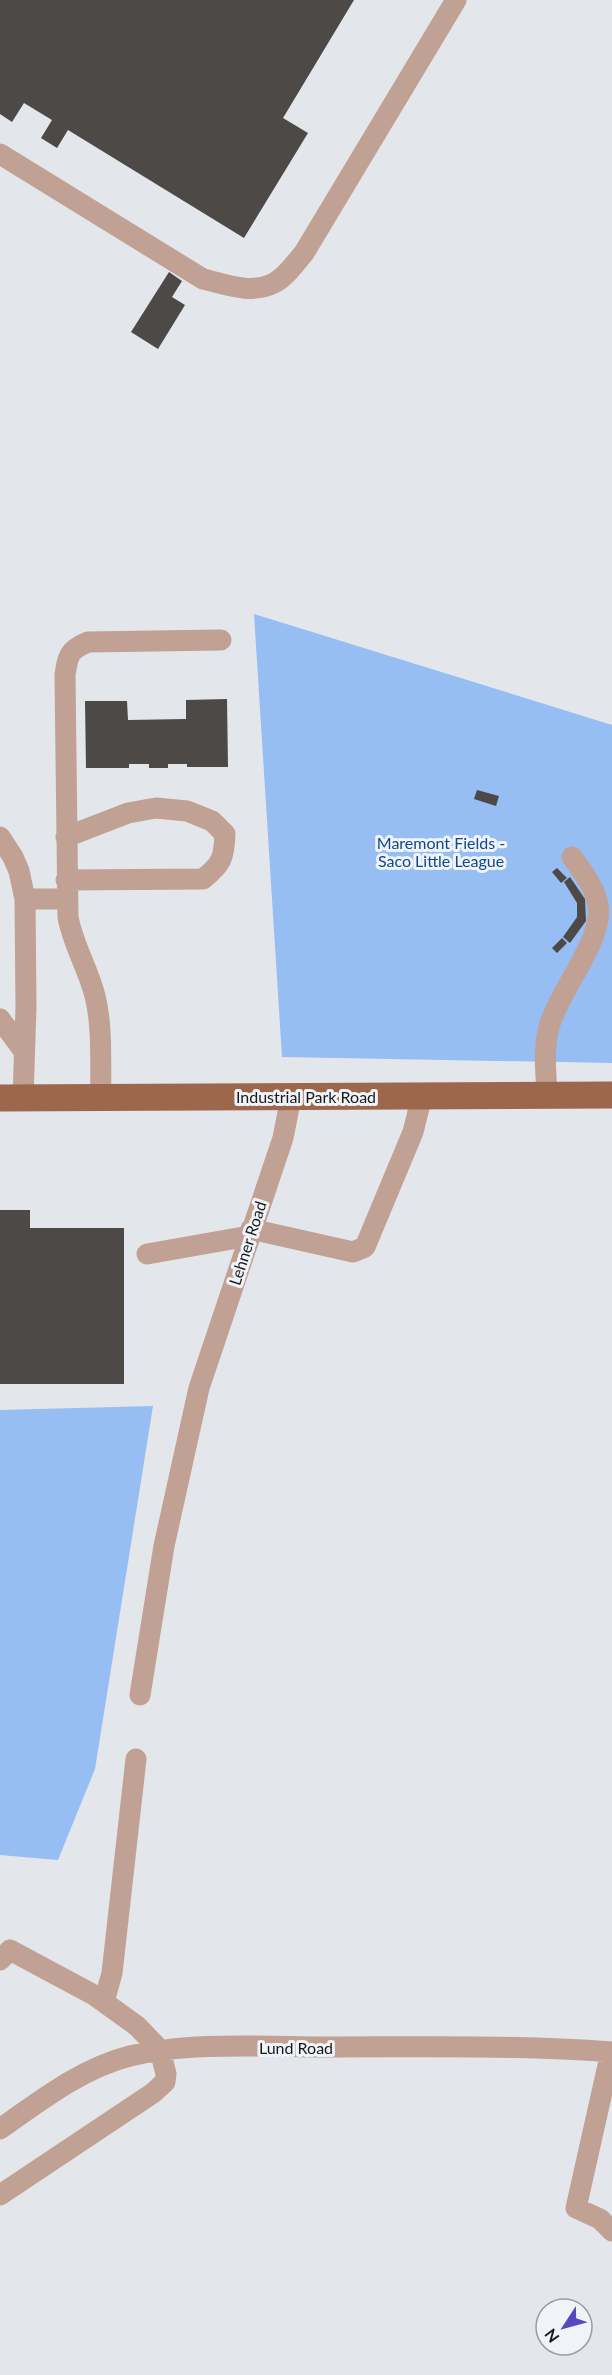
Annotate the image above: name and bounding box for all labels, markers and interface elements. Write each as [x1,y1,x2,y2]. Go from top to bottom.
park label: Maremont Fields - Saco Little League [377,833,505,870]
street label: Industrial Park Road [236,1087,376,1106]
street label: Lehner Road [224,1198,270,1288]
street label: Lund Road [259,2038,333,2057]
north arrow [534,2297,594,2357]
text: N [540,2326,563,2347]

